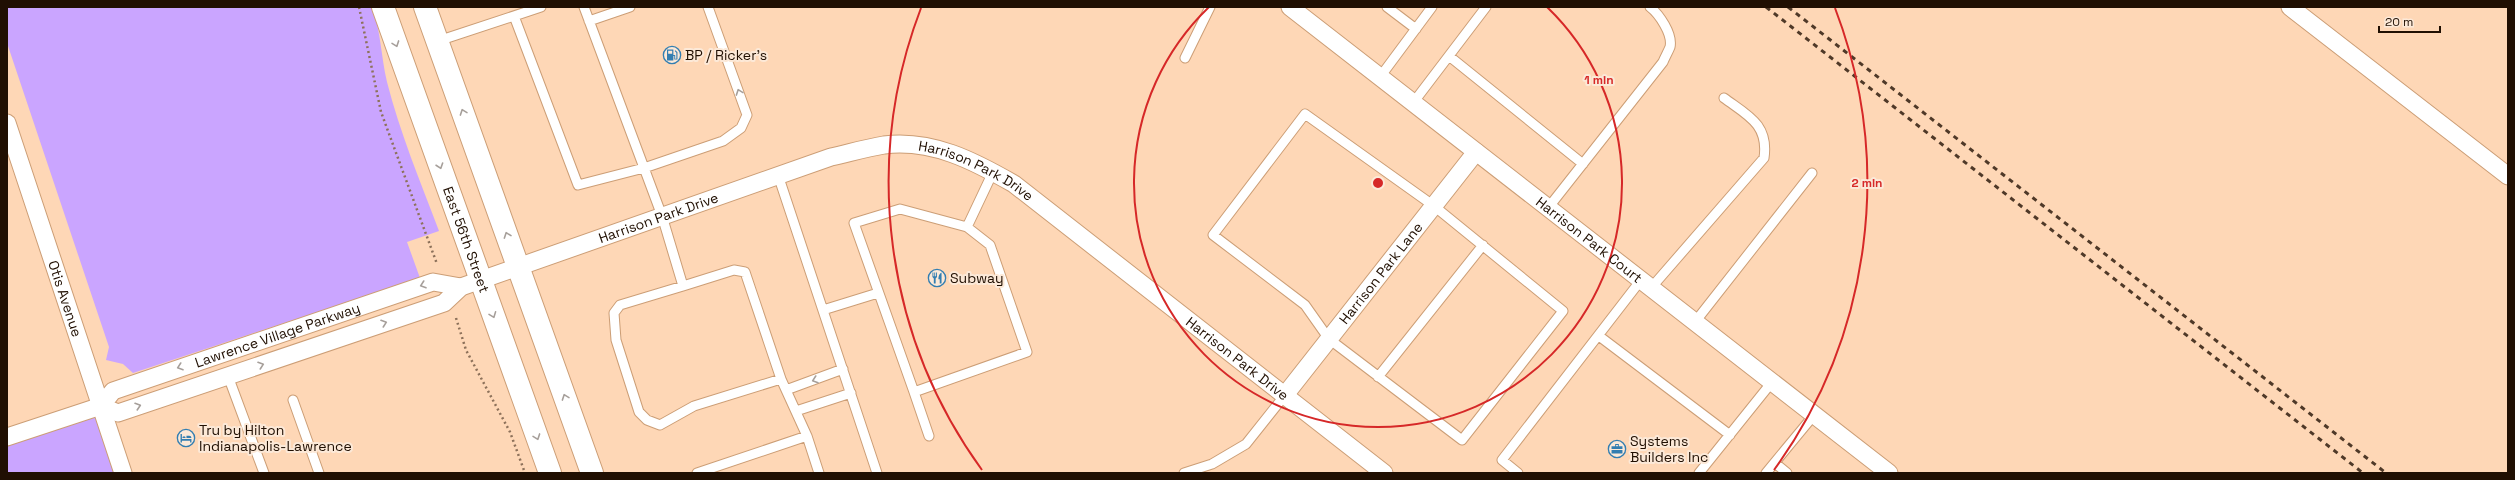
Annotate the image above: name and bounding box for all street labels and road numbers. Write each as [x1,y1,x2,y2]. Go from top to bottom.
street label: Harrison Park Drive [917,136,1037,205]
street label: East 56th Street [439,184,494,295]
street label: Harrison Park Drive [596,188,721,247]
street label: Harrison Park Court [1532,193,1646,287]
street label: Harrison Park Lane [1335,218,1426,328]
street label: Otis Avenue [44,258,86,339]
street label: Lawrence Village Parkway [193,299,362,371]
street label: Harrison Park Drive [1182,313,1292,404]

